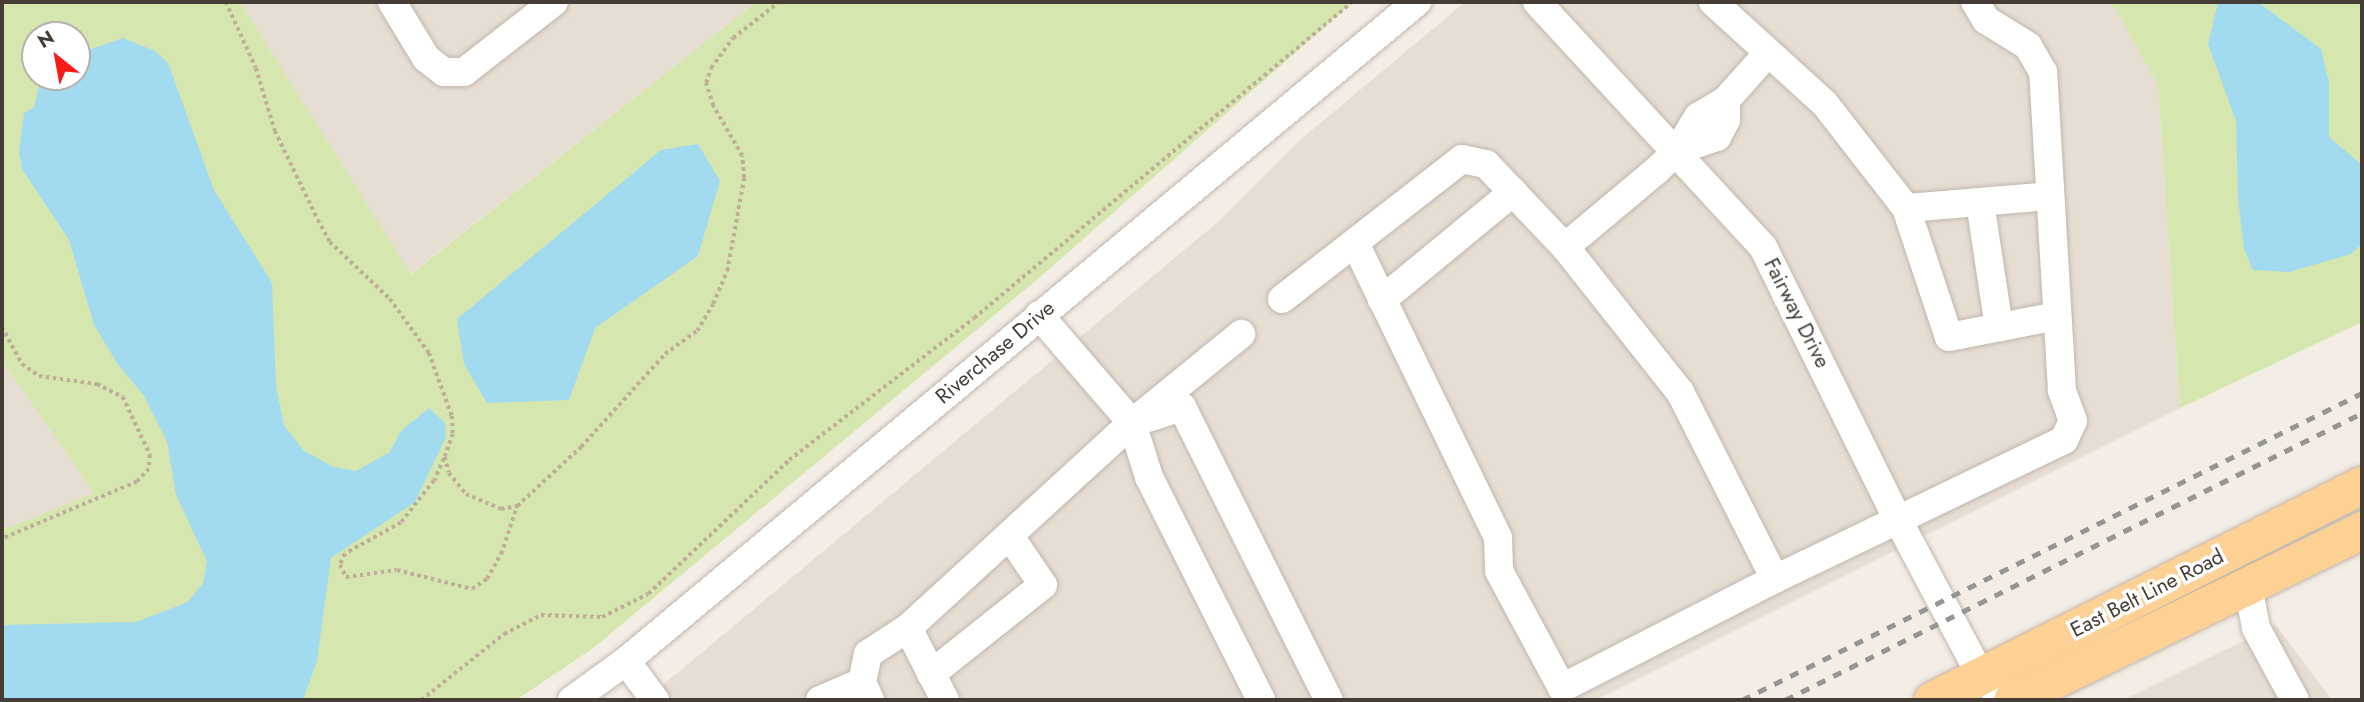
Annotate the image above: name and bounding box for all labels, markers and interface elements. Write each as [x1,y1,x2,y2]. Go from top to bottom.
north arrow [21,21,91,91]
text: N [33,24,59,55]
street label: Fairway Drive [1759,254,1835,372]
street label: Riverchase Drive [930,295,1060,409]
street label: East Belt Line Road [2066,544,2228,642]

